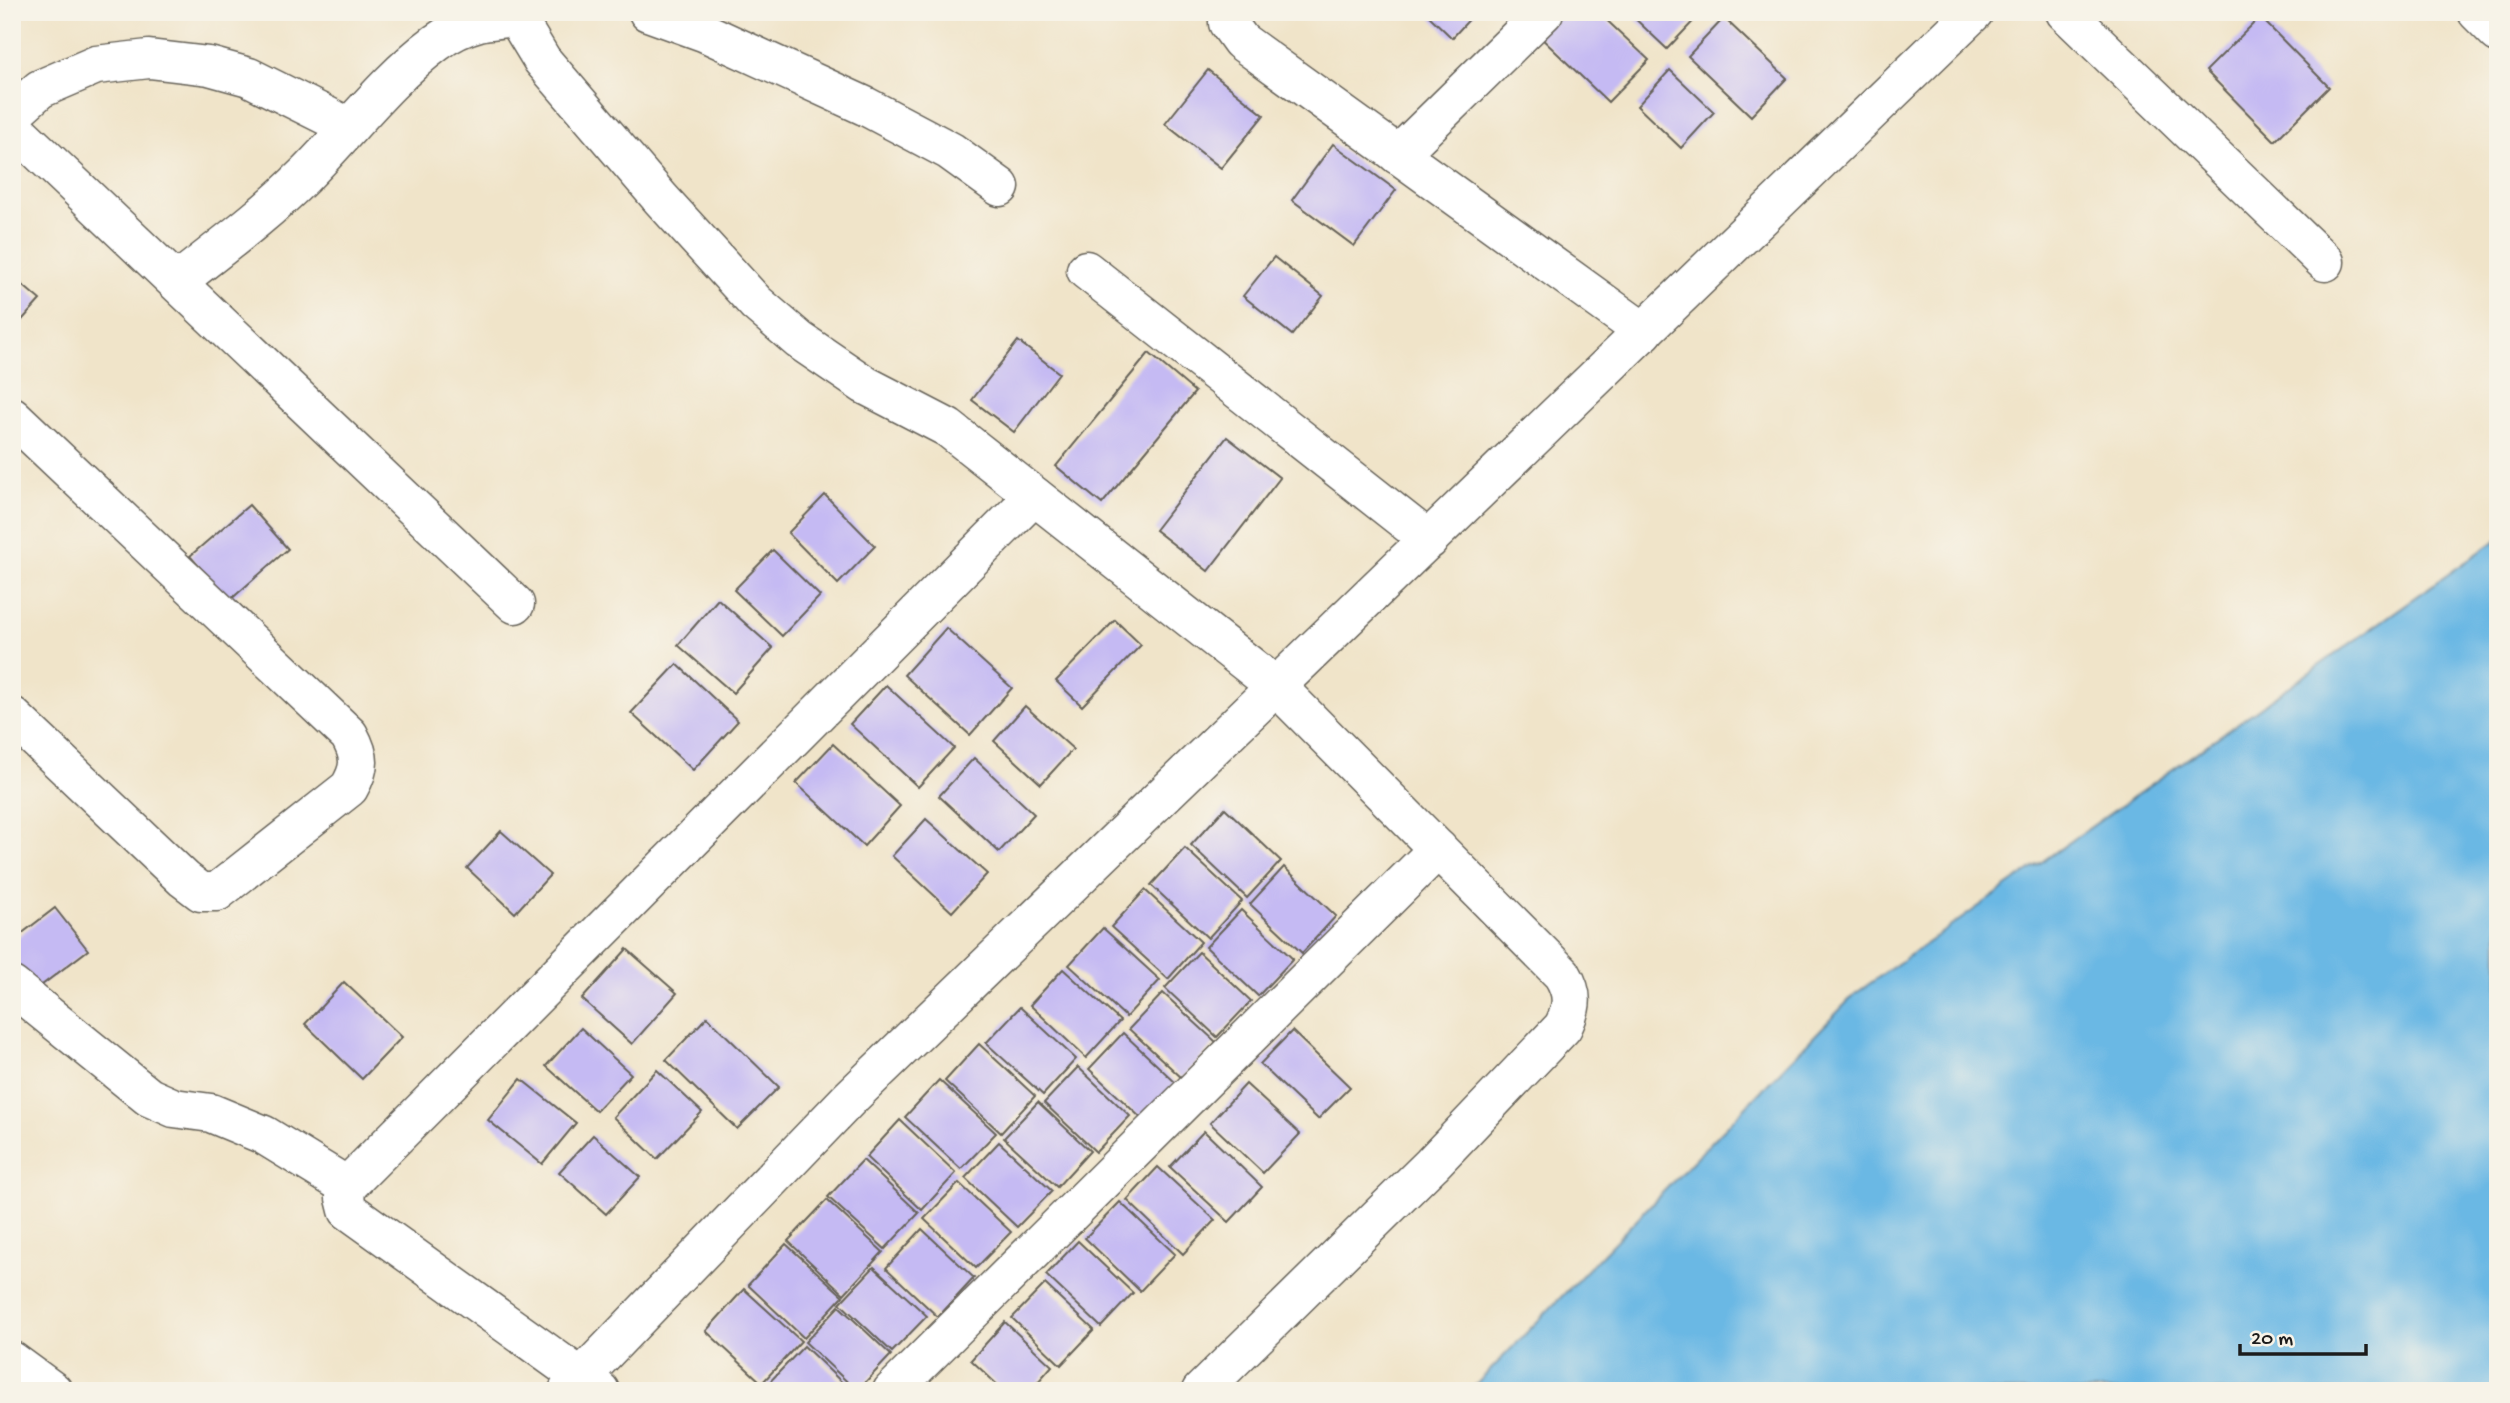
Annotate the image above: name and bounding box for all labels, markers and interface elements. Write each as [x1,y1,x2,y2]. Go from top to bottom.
scale bar [2240,1312,2366,1356]
text: 20 m [2251,1328,2293,1353]

